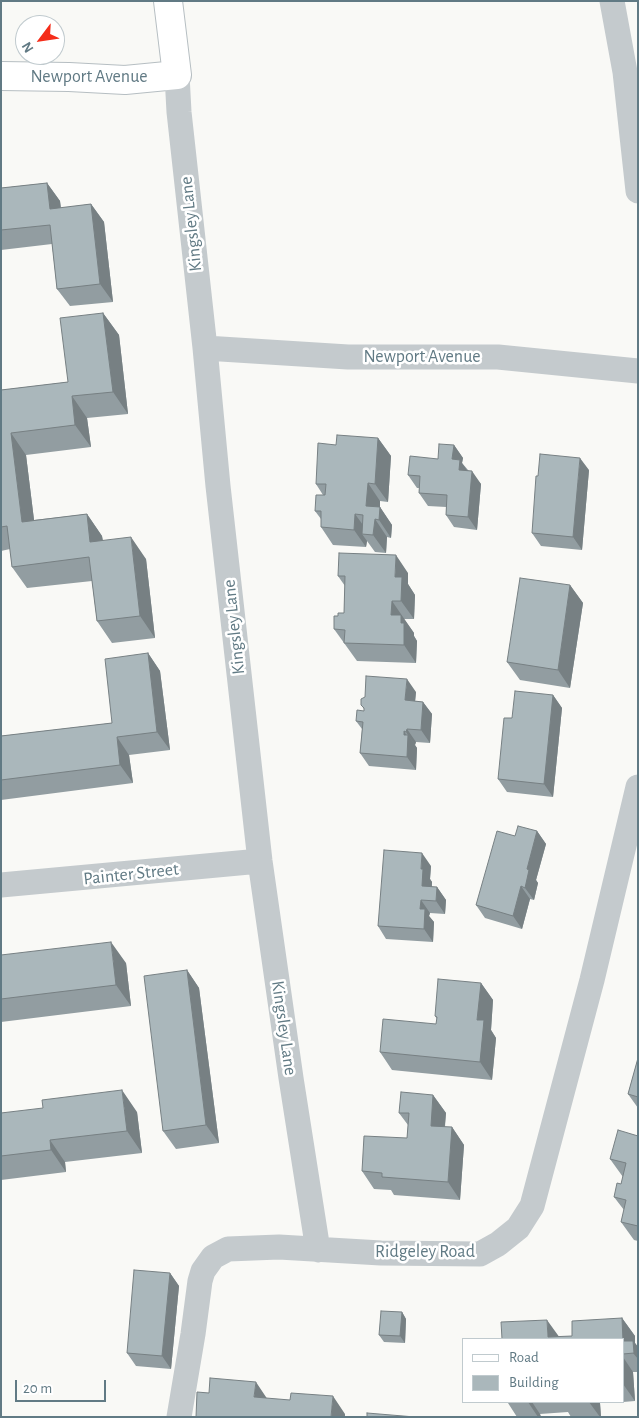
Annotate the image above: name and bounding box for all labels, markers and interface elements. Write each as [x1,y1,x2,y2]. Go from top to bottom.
north arrow [15,15,65,65]
text: N [19,39,37,55]
street label: Newport Avenue [30,66,148,88]
street label: Kingsley Lane [175,175,207,273]
street label: Newport Avenue [363,346,481,368]
street label: Kingsley Lane [218,578,250,676]
street label: Painter Street [82,858,180,890]
street label: Kingsley Lane [267,979,301,1077]
street label: Ridgeley Road [375,1241,475,1263]
legend [462,1338,624,1403]
text: Road [509,1350,539,1365]
scale bar [18,1370,109,1402]
text: Building [509,1375,559,1390]
text: 20 m [23,1381,52,1396]

